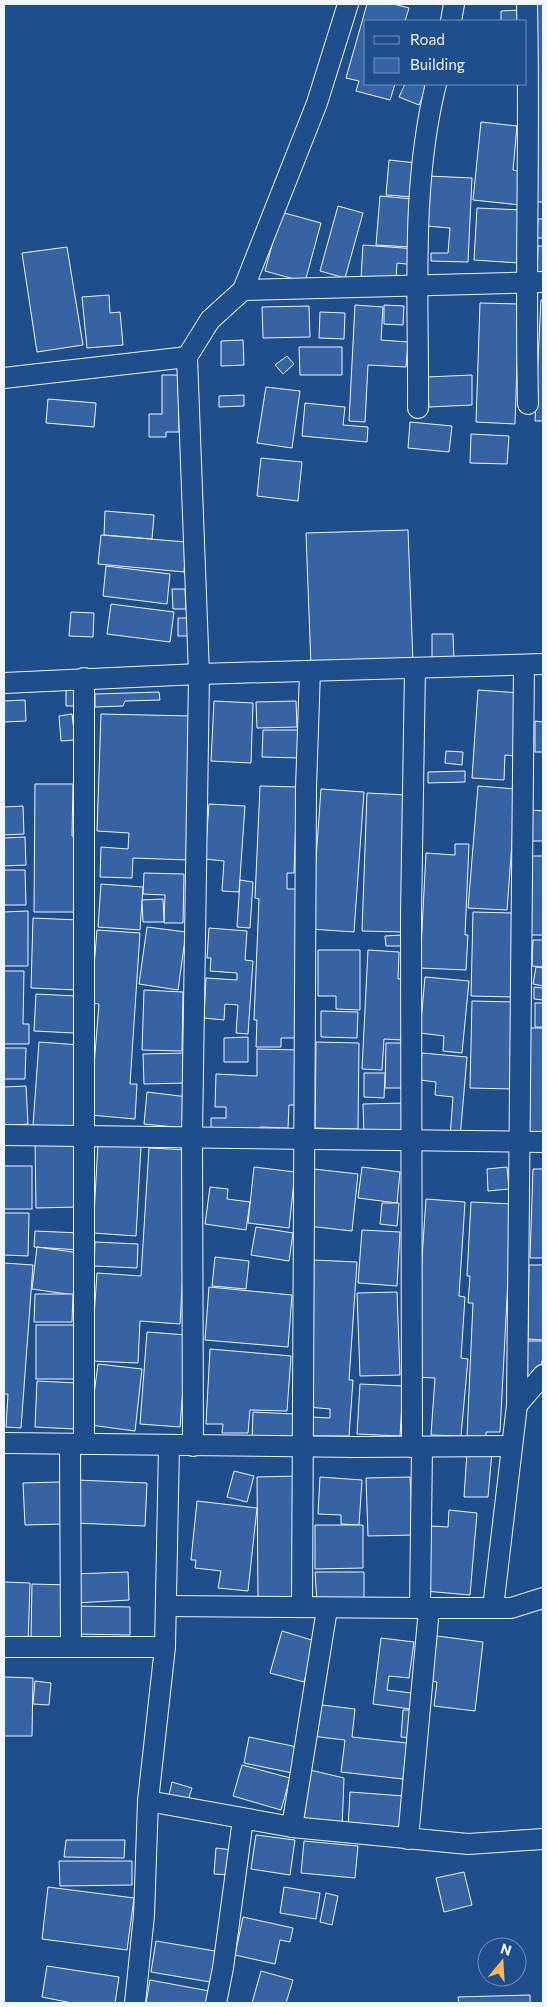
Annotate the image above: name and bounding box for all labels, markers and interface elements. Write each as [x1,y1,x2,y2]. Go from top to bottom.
legend [364,20,527,85]
text: Road [410,30,445,48]
text: Building [410,55,465,73]
north arrow [477,1937,527,1987]
text: N [499,1939,514,1959]

